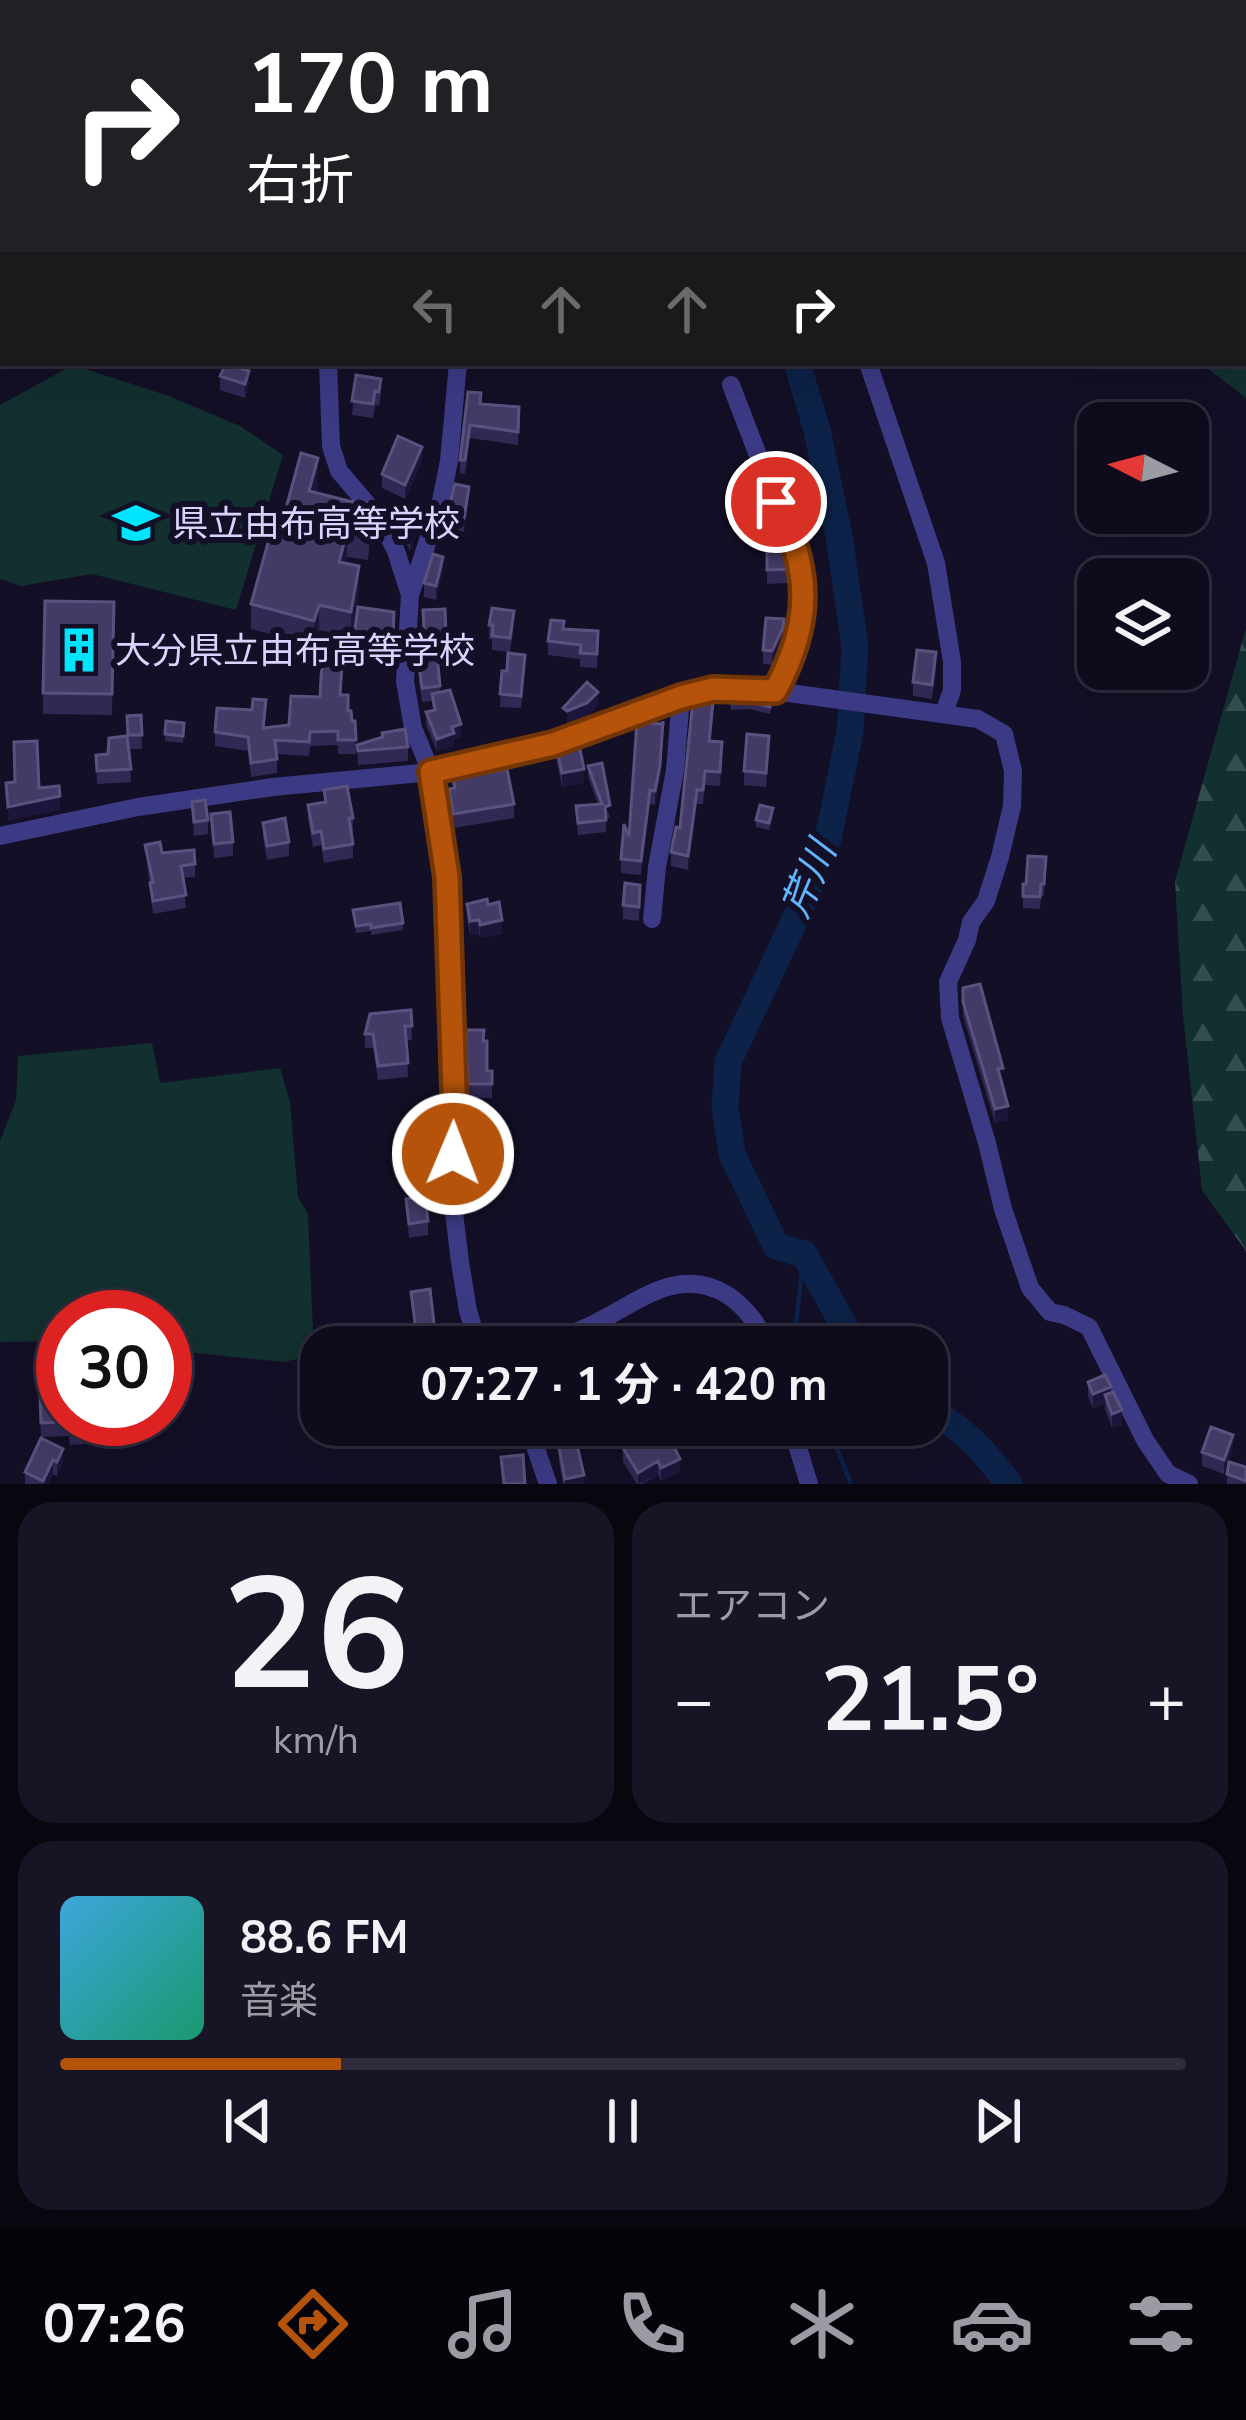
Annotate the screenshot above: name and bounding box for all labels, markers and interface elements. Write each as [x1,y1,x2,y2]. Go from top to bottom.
text: 170 m [246,27,494,142]
icon: right [48,48,204,204]
text: 右折 [246,144,354,218]
icon: left [402,276,468,342]
icon: ahead [528,276,594,342]
icon: ahead [654,276,720,342]
icon: right [780,276,846,342]
north arrow [1077,402,1209,534]
map controls [1077,402,1209,690]
pin [725,451,827,553]
icon: arrive [743,469,809,535]
school or university icon: 県立由布高等学校 [111,498,161,548]
place label: 県立由布高等学校 [172,500,460,549]
button: layers [1077,558,1209,690]
building icon: 大分県立由布高等学校 [54,625,104,675]
place label: 大分県立由布高等学校 [115,627,475,676]
water label: 芹川 [770,830,851,926]
position arrow [390,1091,516,1217]
speed limit sign: 30 [36,1290,192,1446]
text: 07:27 · 1 分 · 420 m [421,1355,827,1416]
text: 26 [222,1529,410,1742]
text: エアコン [674,1580,830,1633]
text: 21.5° [821,1639,1039,1762]
text: − [674,1656,714,1746]
text: + [1146,1656,1186,1746]
text: km/h [273,1714,359,1767]
text: 88.6 FM [240,1908,409,1969]
text: 音楽 [240,1975,318,2028]
icon: previous [215,2088,281,2154]
icon: pause [590,2088,656,2154]
icon: next [965,2088,1031,2154]
icon: directions [271,2282,355,2366]
icon: music [441,2282,525,2366]
icon: phone [610,2282,694,2366]
icon: climate [780,2282,864,2366]
icon: car [950,2282,1034,2366]
icon: filters [1119,2282,1203,2366]
text: 07:26 [43,2287,186,2361]

